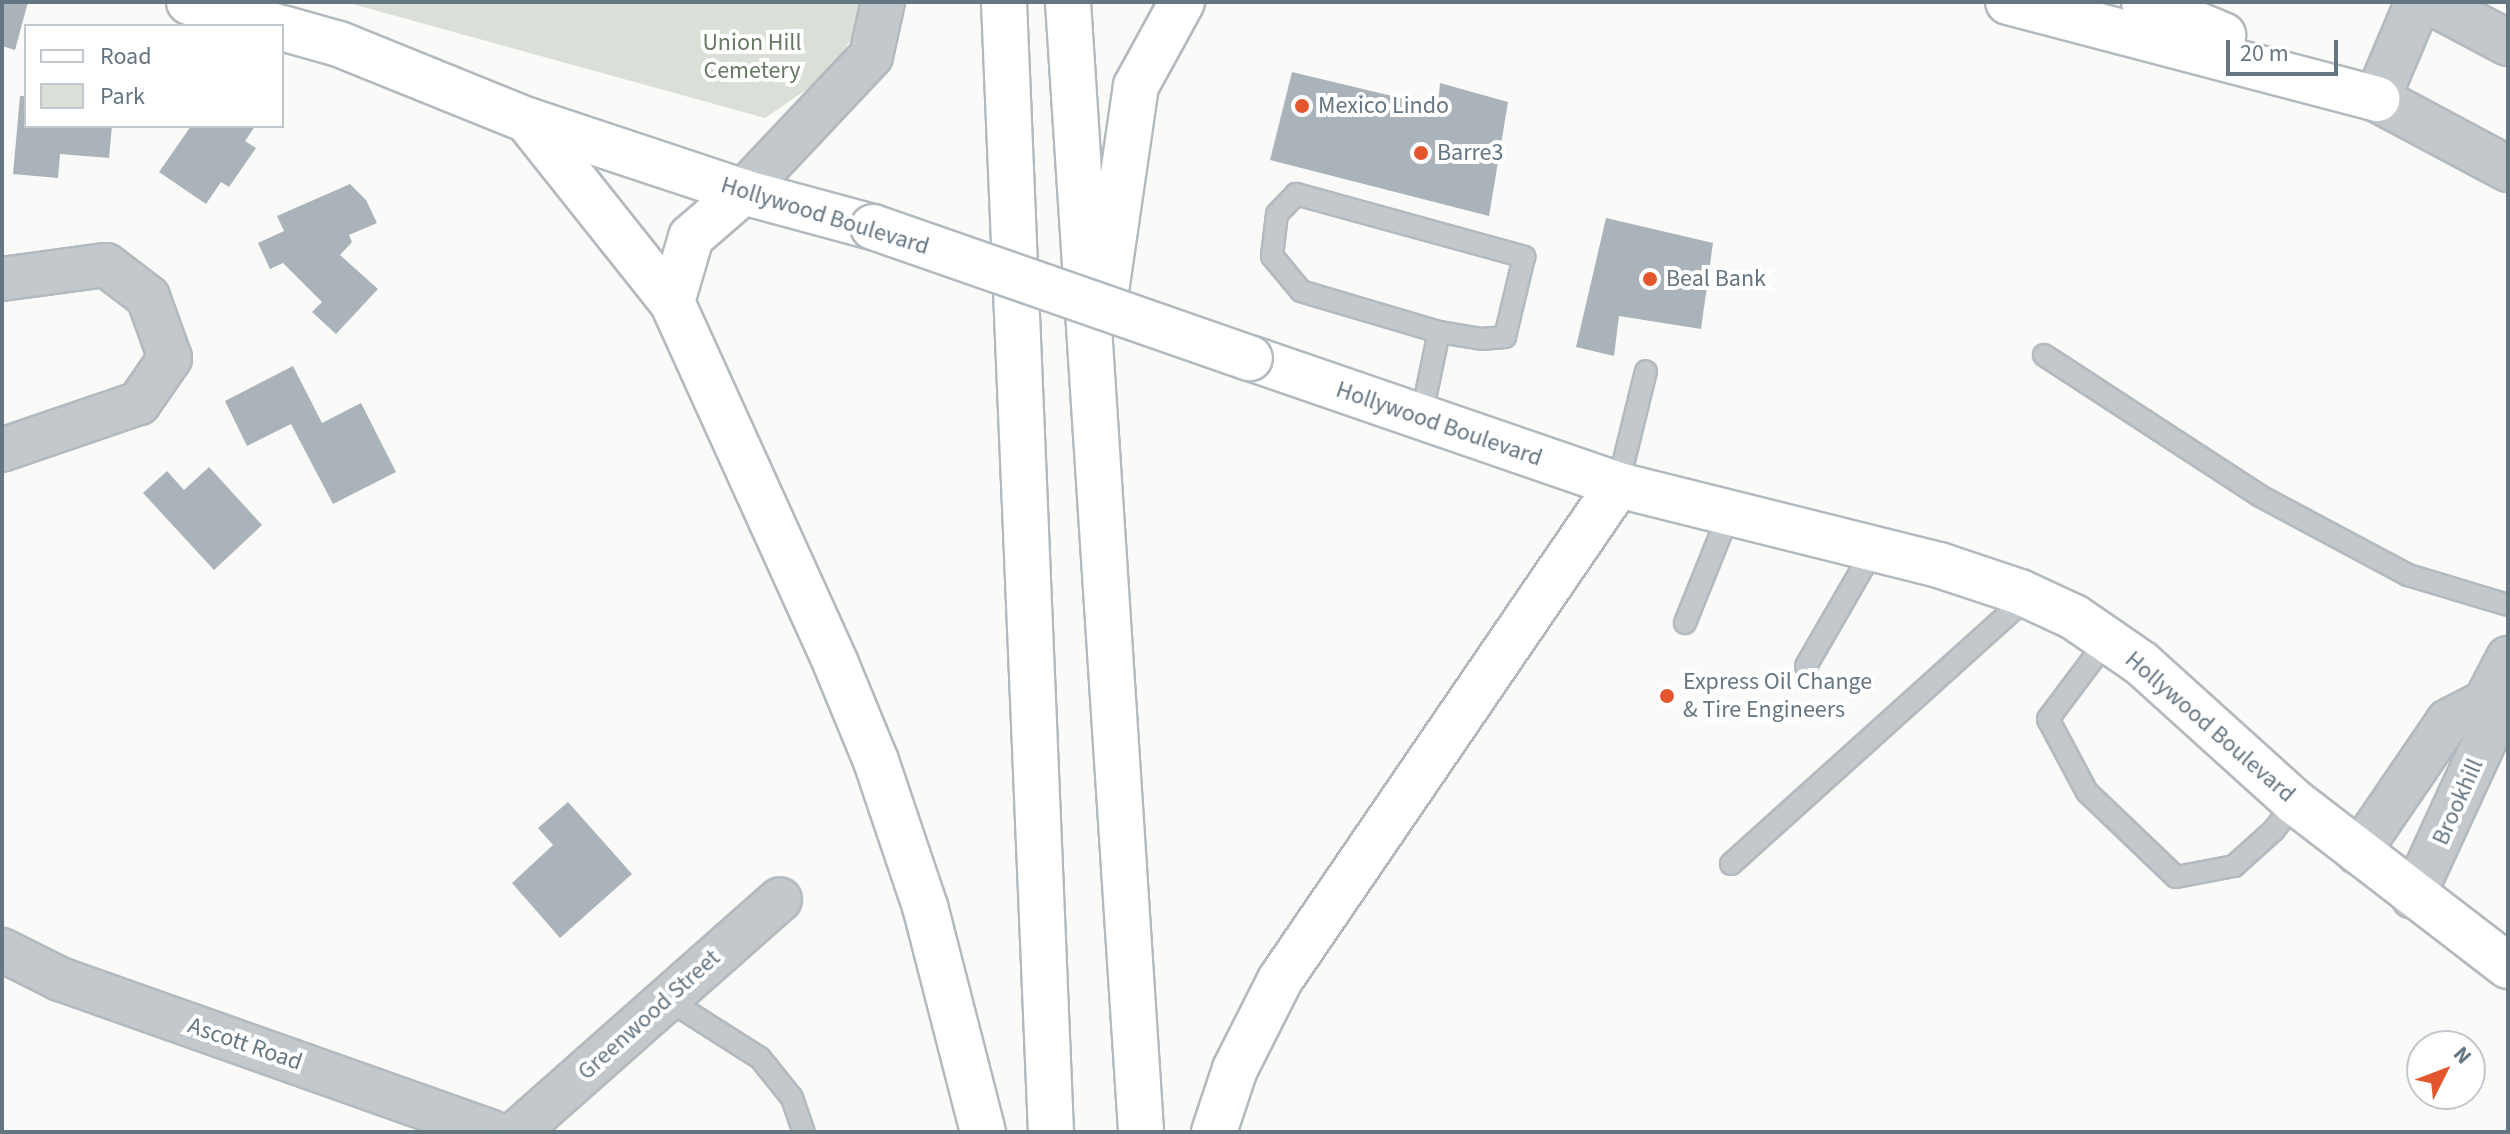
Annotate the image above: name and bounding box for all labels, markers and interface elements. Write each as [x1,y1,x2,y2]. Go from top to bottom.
legend [24,24,284,128]
scale bar [2230,24,2342,74]
park label: Union Hill Cemetery [702,29,802,85]
text: 20 m [2240,36,2289,71]
text: Road [100,39,152,74]
text: Park [100,79,145,114]
place label: Mexico Lindo [1318,92,1449,120]
marker: Mexico Lindo [1293,97,1311,115]
place label: Barre3 [1437,139,1503,167]
marker: Barre3 [1412,144,1430,162]
street label: Hollywood Boulevard [718,171,932,261]
place label: Beal Bank [1666,265,1766,293]
marker: Beal Bank [1641,270,1659,288]
street label: Hollywood Boulevard [1332,375,1546,473]
street label: Hollywood Boulevard [2119,645,2301,809]
place label: Express Oil Change & Tire Engineers [1683,668,1872,724]
marker: Express Oil Change & Tire Engineers [1658,687,1676,705]
street label: Brookhill [2426,754,2490,850]
street label: Greenwood Street [572,944,726,1086]
street label: Ascott Road [184,1011,306,1077]
north arrow [2406,1030,2486,1110]
text: N [2446,1039,2479,1071]

